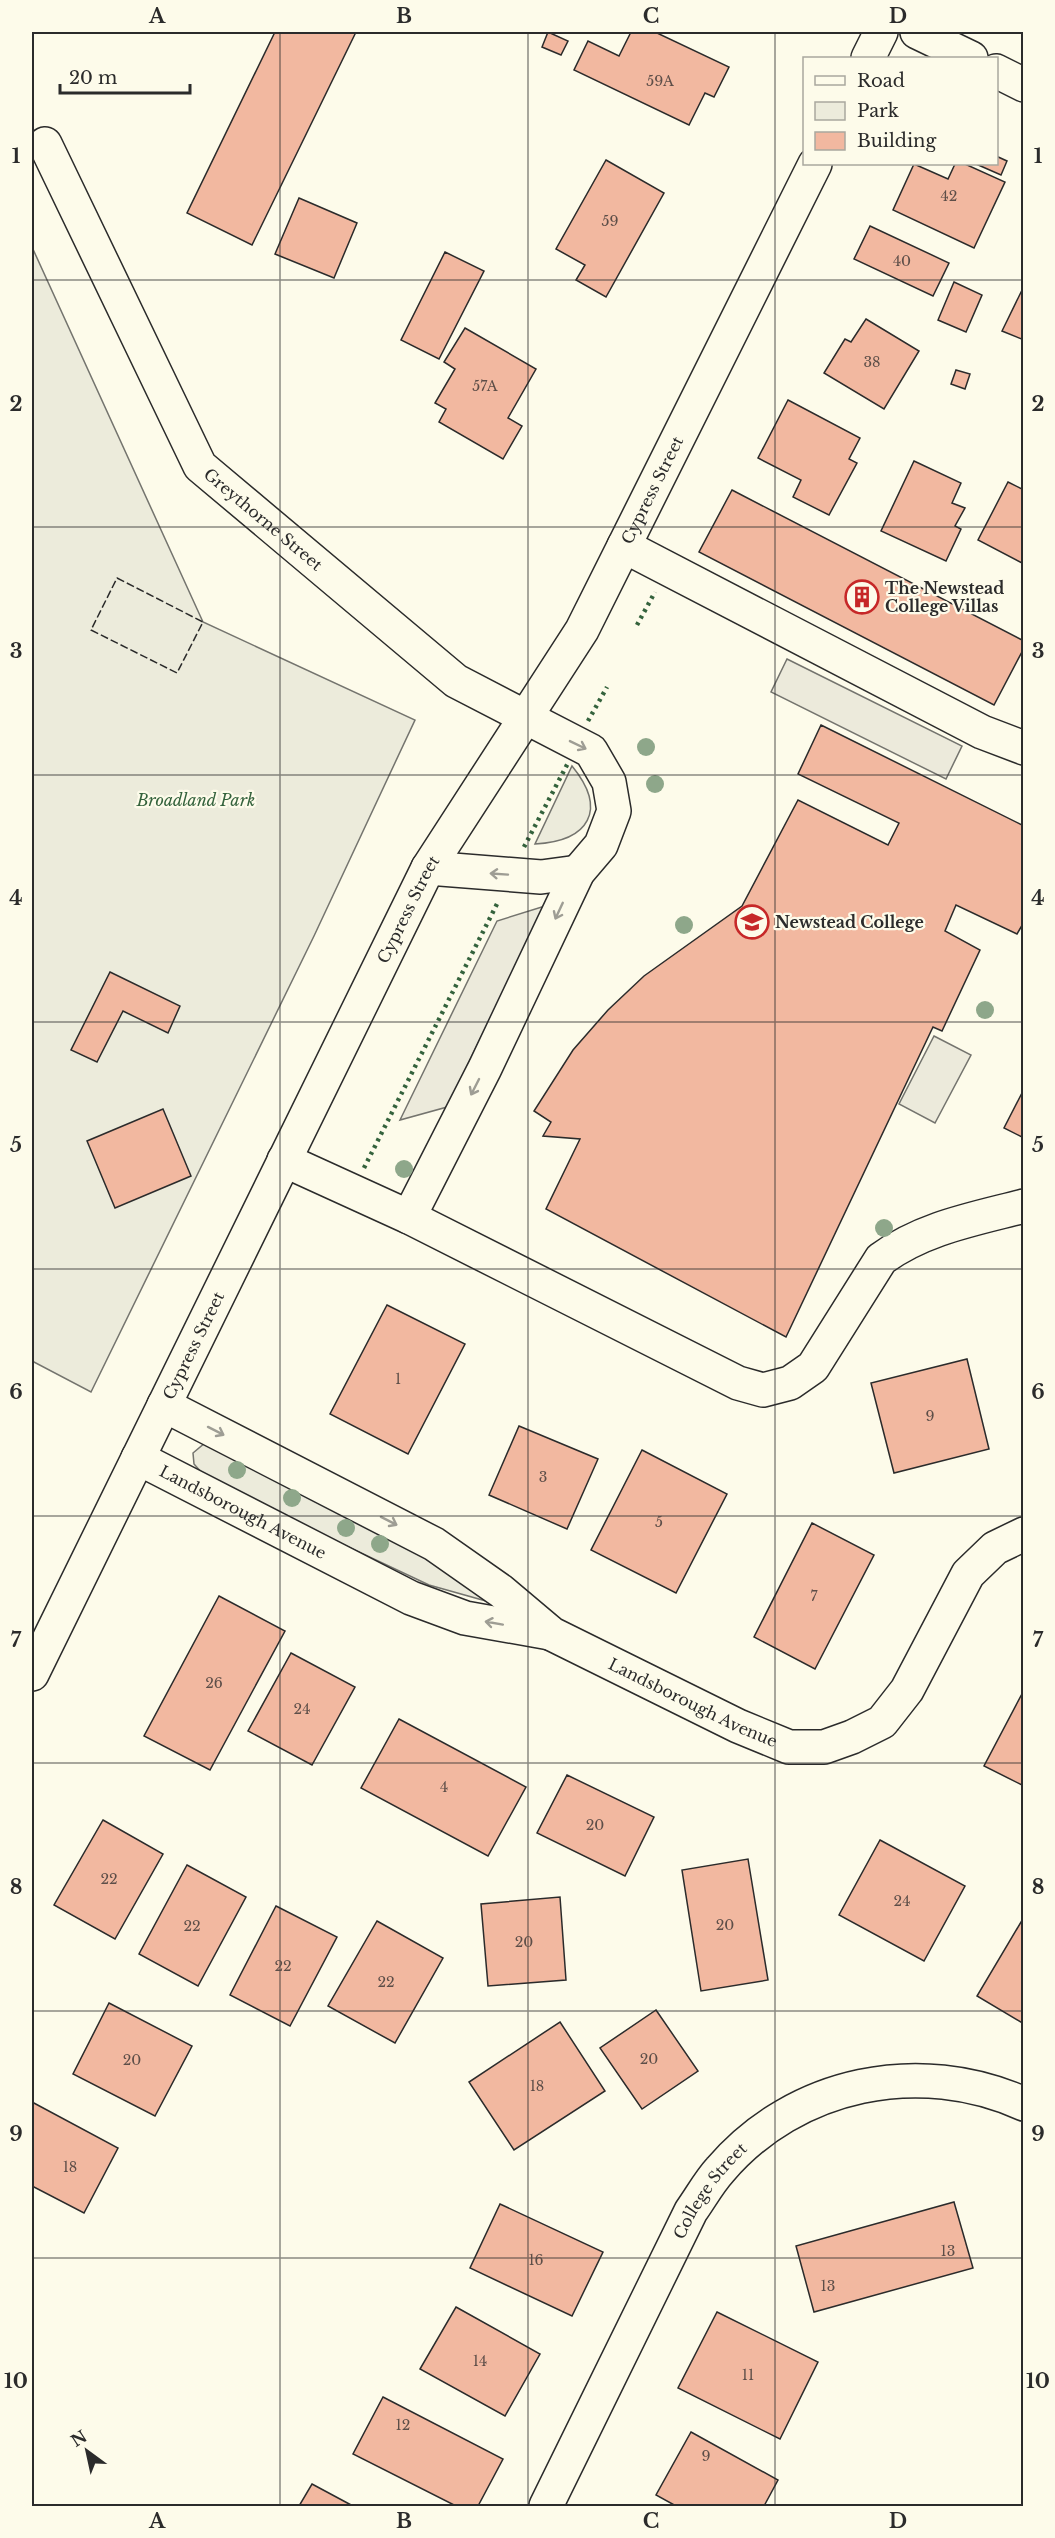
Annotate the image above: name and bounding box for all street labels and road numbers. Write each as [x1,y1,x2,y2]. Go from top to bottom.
street label: Cypress Street [617,433,687,547]
street label: Greythorne Street [200,464,327,575]
street label: Cypress Street [373,852,443,967]
street label: Cypress Street [158,1288,228,1403]
street label: Landsborough Avenue [156,1461,330,1563]
street label: Landsborough Avenue [605,1654,780,1751]
street label: College Street [669,2138,751,2242]

